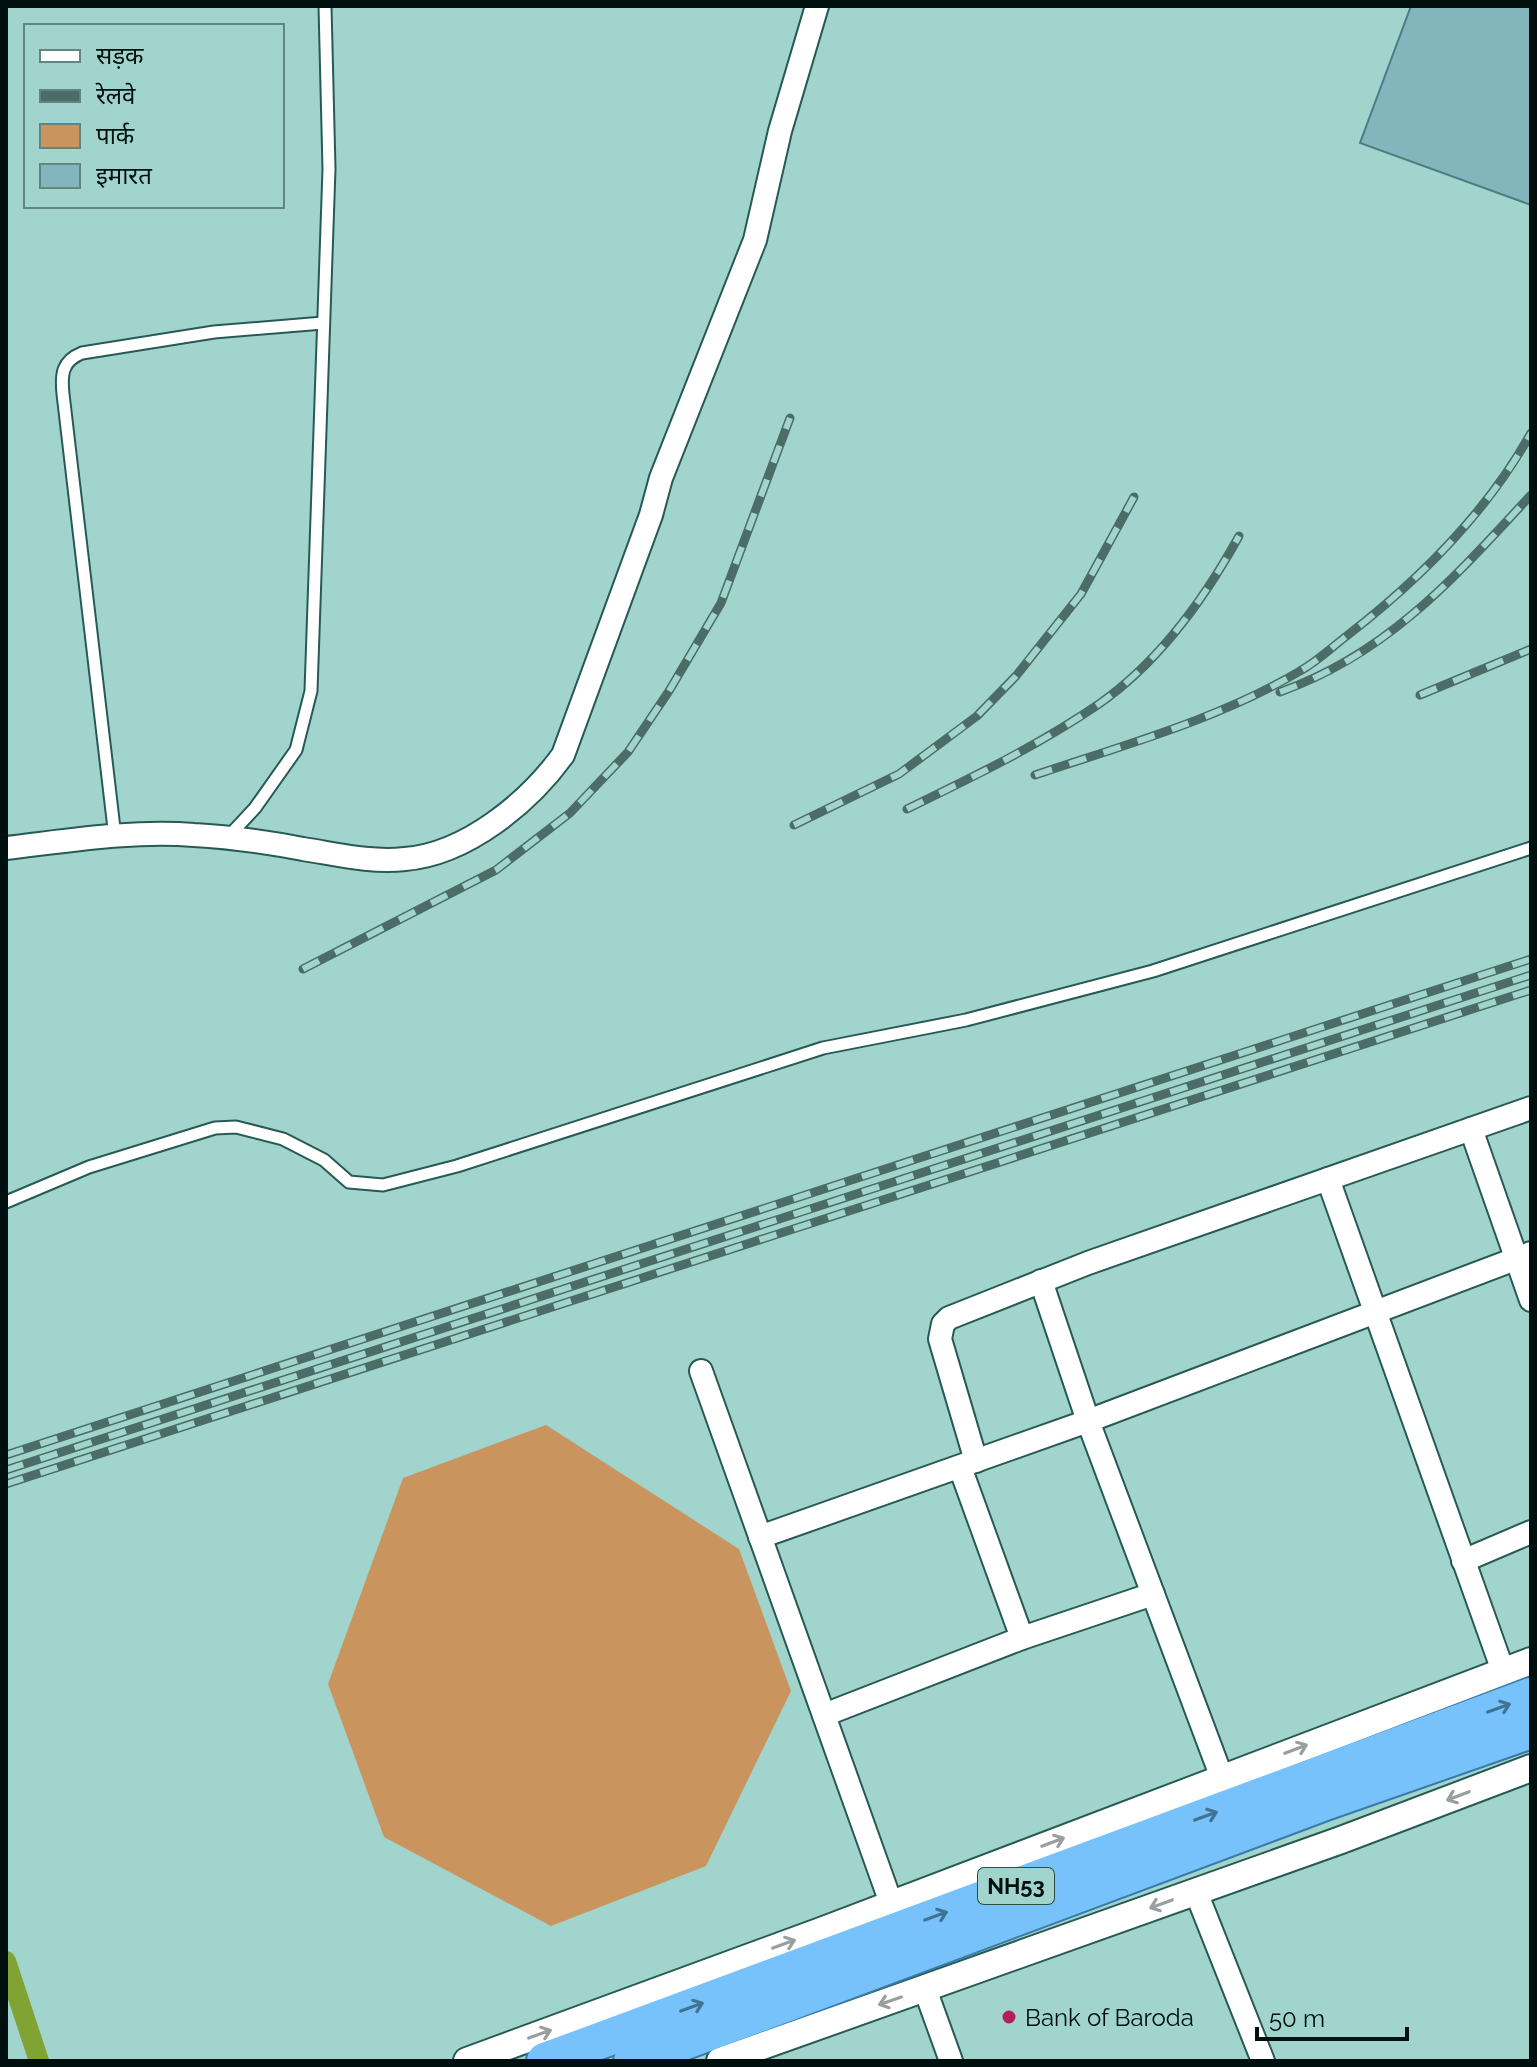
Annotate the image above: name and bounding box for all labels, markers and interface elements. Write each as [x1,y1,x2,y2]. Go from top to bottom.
legend [24,24,284,208]
text: सड़क [96,41,144,70]
text: रेलवे [95,81,136,110]
text: पार्क [96,121,135,150]
text: इमारत [96,161,153,190]
one-way arrow [1486,1700,1511,1714]
one-way arrow [1283,1741,1308,1755]
one-way arrow [1446,1790,1471,1804]
one-way arrow [1193,1807,1218,1822]
one-way arrow [1040,1834,1065,1848]
road number: NH53 [978,1868,1054,1904]
one-way arrow [1149,1898,1174,1913]
one-way arrow [923,1908,948,1922]
one-way arrow [771,1936,796,1951]
scale bar [1257,1991,1407,2041]
one-way arrow [878,1995,903,2009]
one-way arrow [679,1998,704,2013]
place label: Bank of Baroda [1025,2003,1194,2032]
text: 50 m [1269,2004,1325,2033]
marker: Bank of Baroda [1000,2008,1018,2026]
one-way arrow [527,2026,552,2040]

